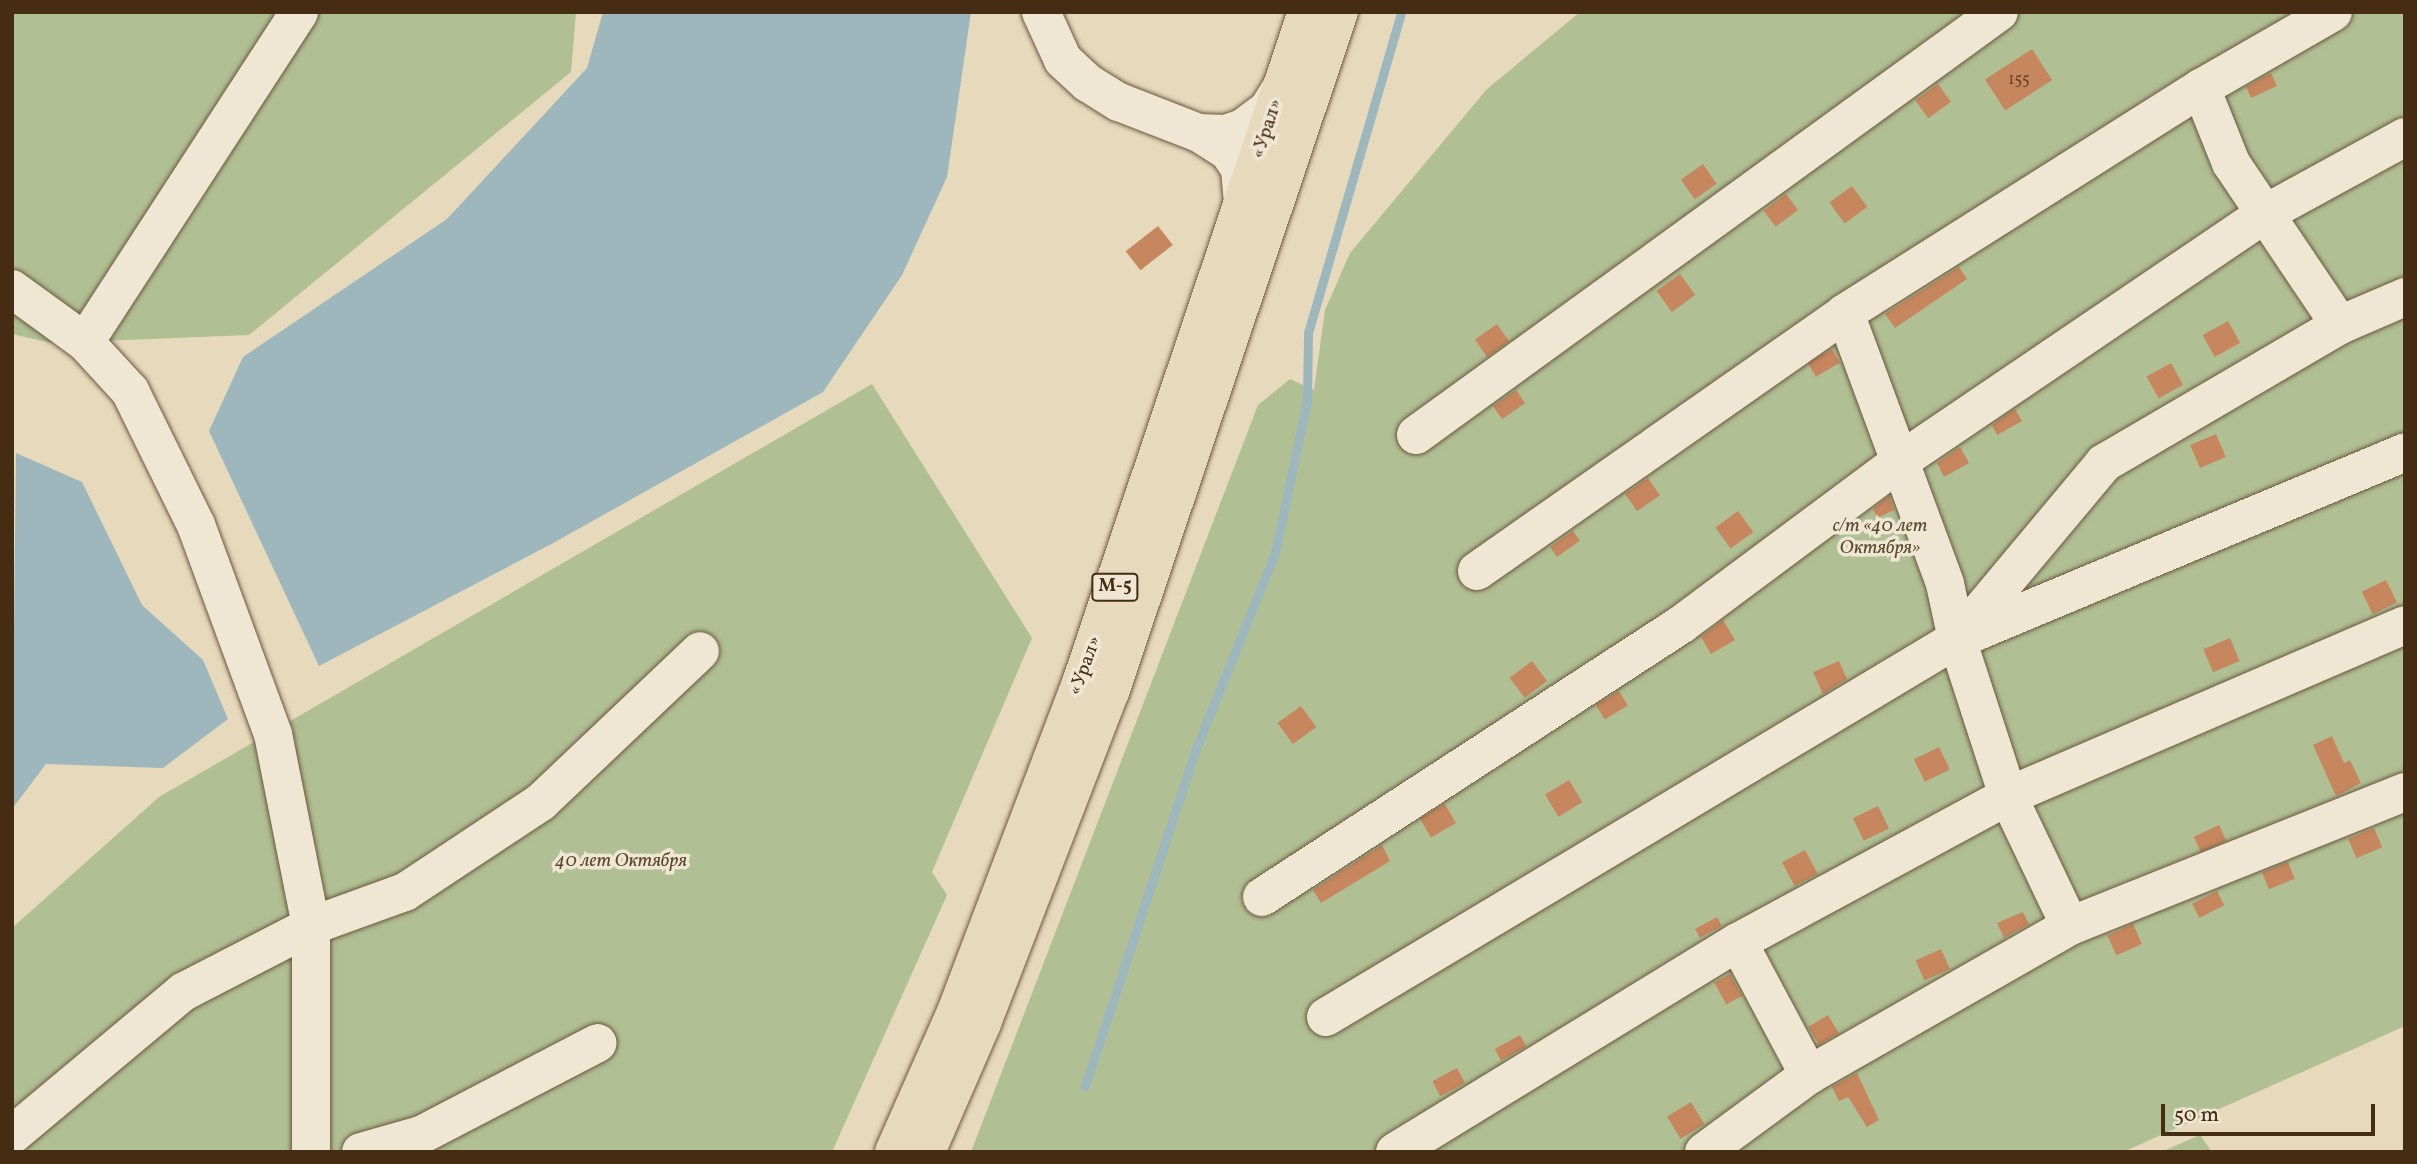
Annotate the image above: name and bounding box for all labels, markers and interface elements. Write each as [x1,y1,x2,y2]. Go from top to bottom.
house number: 155 [2008,70,2030,90]
street label: «Урал» [1248,96,1288,162]
park label: с/т «40 лет Октября» [1833,516,1927,560]
road number: М-5 [1090,572,1140,602]
street label: «Урал» [1065,633,1107,699]
park label: 40 лет Октября [555,851,687,873]
scale bar [2165,1090,2378,1134]
text: 50 m [2174,1101,2219,1130]

